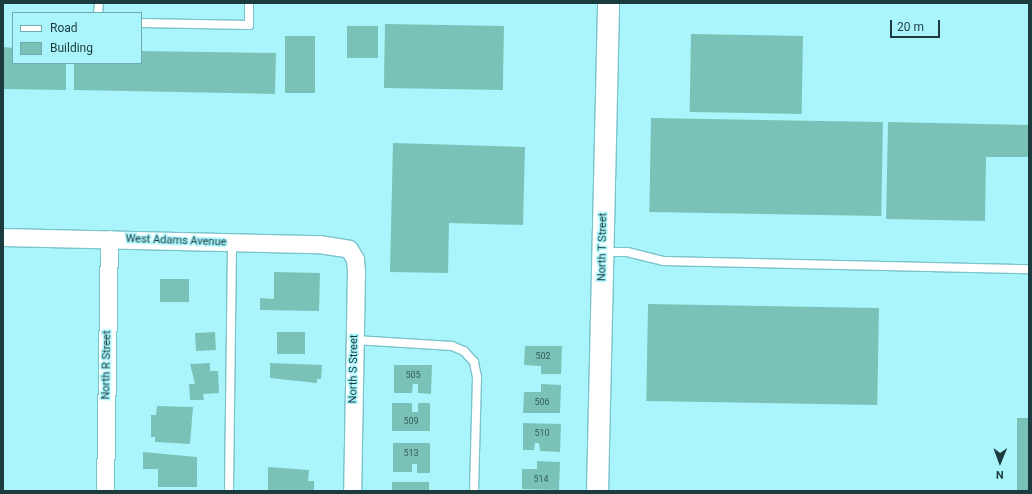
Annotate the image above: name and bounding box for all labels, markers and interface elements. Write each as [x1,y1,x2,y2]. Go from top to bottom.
legend [12,12,142,64]
scale bar [892,12,942,38]
text: 20 m [897,20,924,34]
text: Road [50,21,78,35]
text: Building [50,41,93,55]
street label: North T Street [596,212,610,282]
street label: West Adams Avenue [125,233,227,249]
street label: North R Street [100,330,114,400]
street label: North S Street [347,334,361,404]
house number: 502 [535,351,551,361]
house number: 505 [405,370,421,380]
house number: 506 [534,397,550,407]
house number: 509 [403,416,419,426]
house number: 510 [534,428,550,438]
north arrow [980,442,1020,482]
house number: 513 [403,448,419,458]
text: N [996,468,1004,481]
house number: 514 [533,474,549,484]

